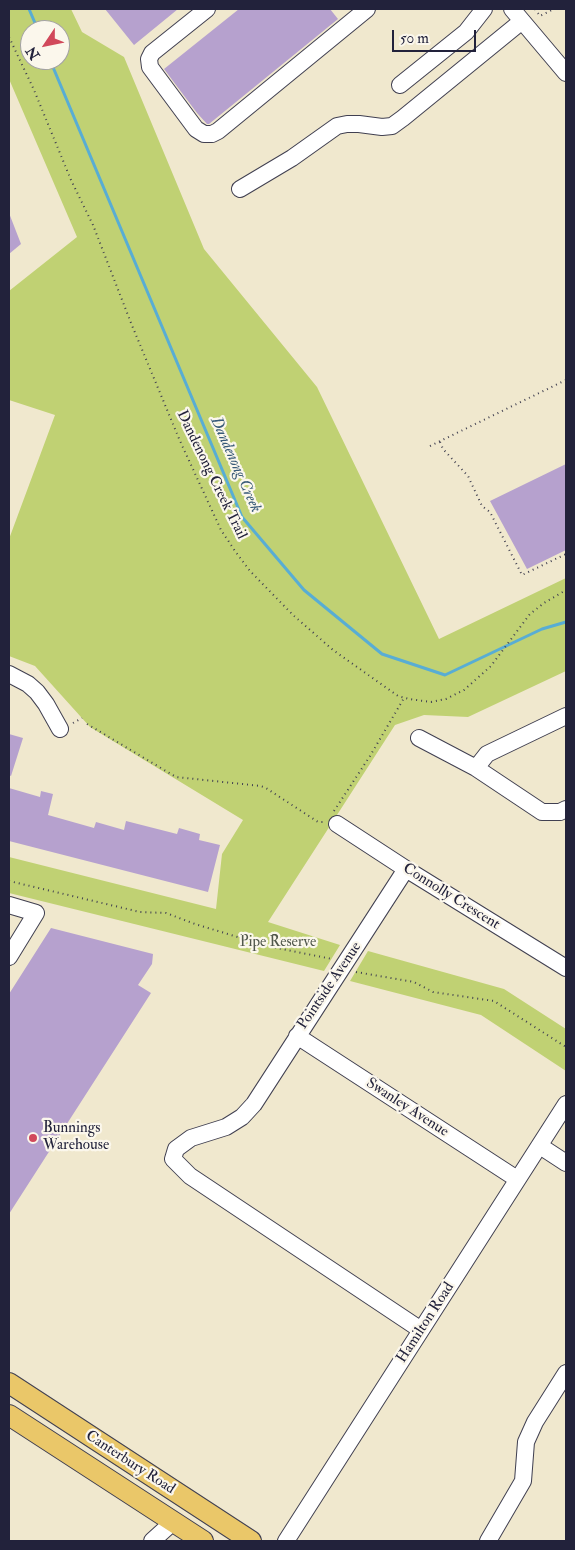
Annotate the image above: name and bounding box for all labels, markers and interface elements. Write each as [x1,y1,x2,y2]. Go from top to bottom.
north arrow [20,20,70,70]
scale bar [395,20,479,52]
text: 50 m [400,29,429,48]
text: N [22,43,44,63]
street label: Dandenong Creek Trail [172,408,250,542]
water label: Dandenong Creek [205,414,265,516]
street label: Connolly Crescent [399,860,503,934]
park label: Pipe Reserve [240,934,316,952]
street label: Pointside Avenue [294,939,366,1033]
street label: Swanley Avenue [362,1075,452,1141]
place label: Bunnings Warehouse [43,1120,109,1155]
marker: Bunnings Warehouse [27,1132,39,1144]
street label: Hamilton Road [393,1279,459,1367]
street label: Canterbury Road [82,1427,178,1499]

